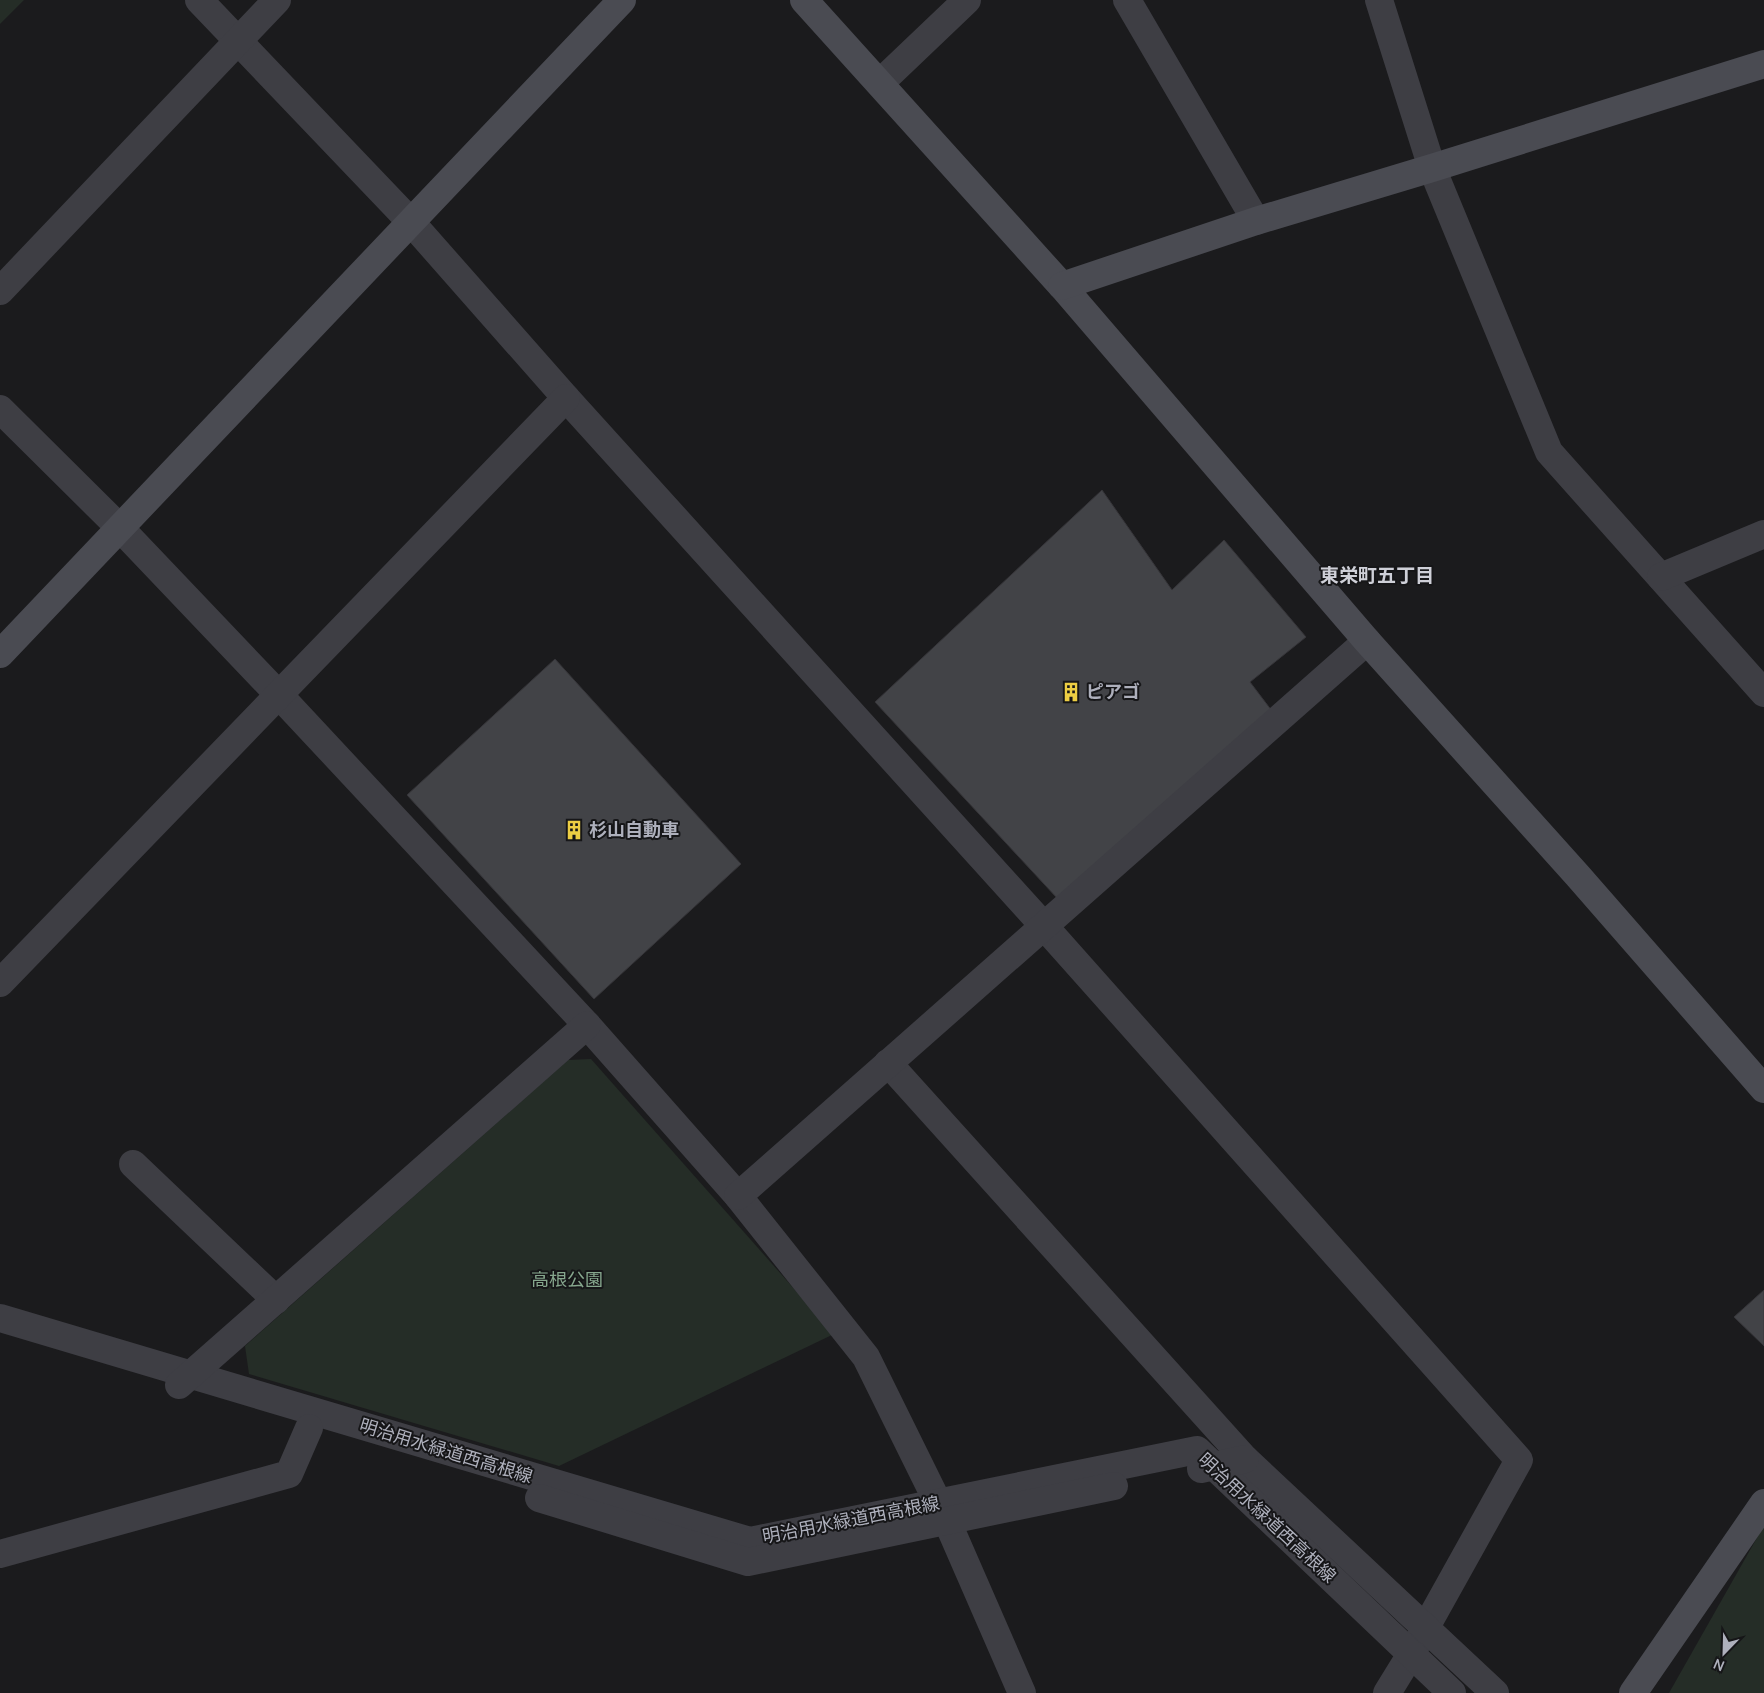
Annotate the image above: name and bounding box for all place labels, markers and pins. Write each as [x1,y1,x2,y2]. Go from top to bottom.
place label: ピアゴ [1086,679,1140,703]
building icon: ピアゴ [1060,681,1082,703]
place label: 杉山自動車 [589,817,679,841]
building icon: 杉山自動車 [563,819,585,841]

